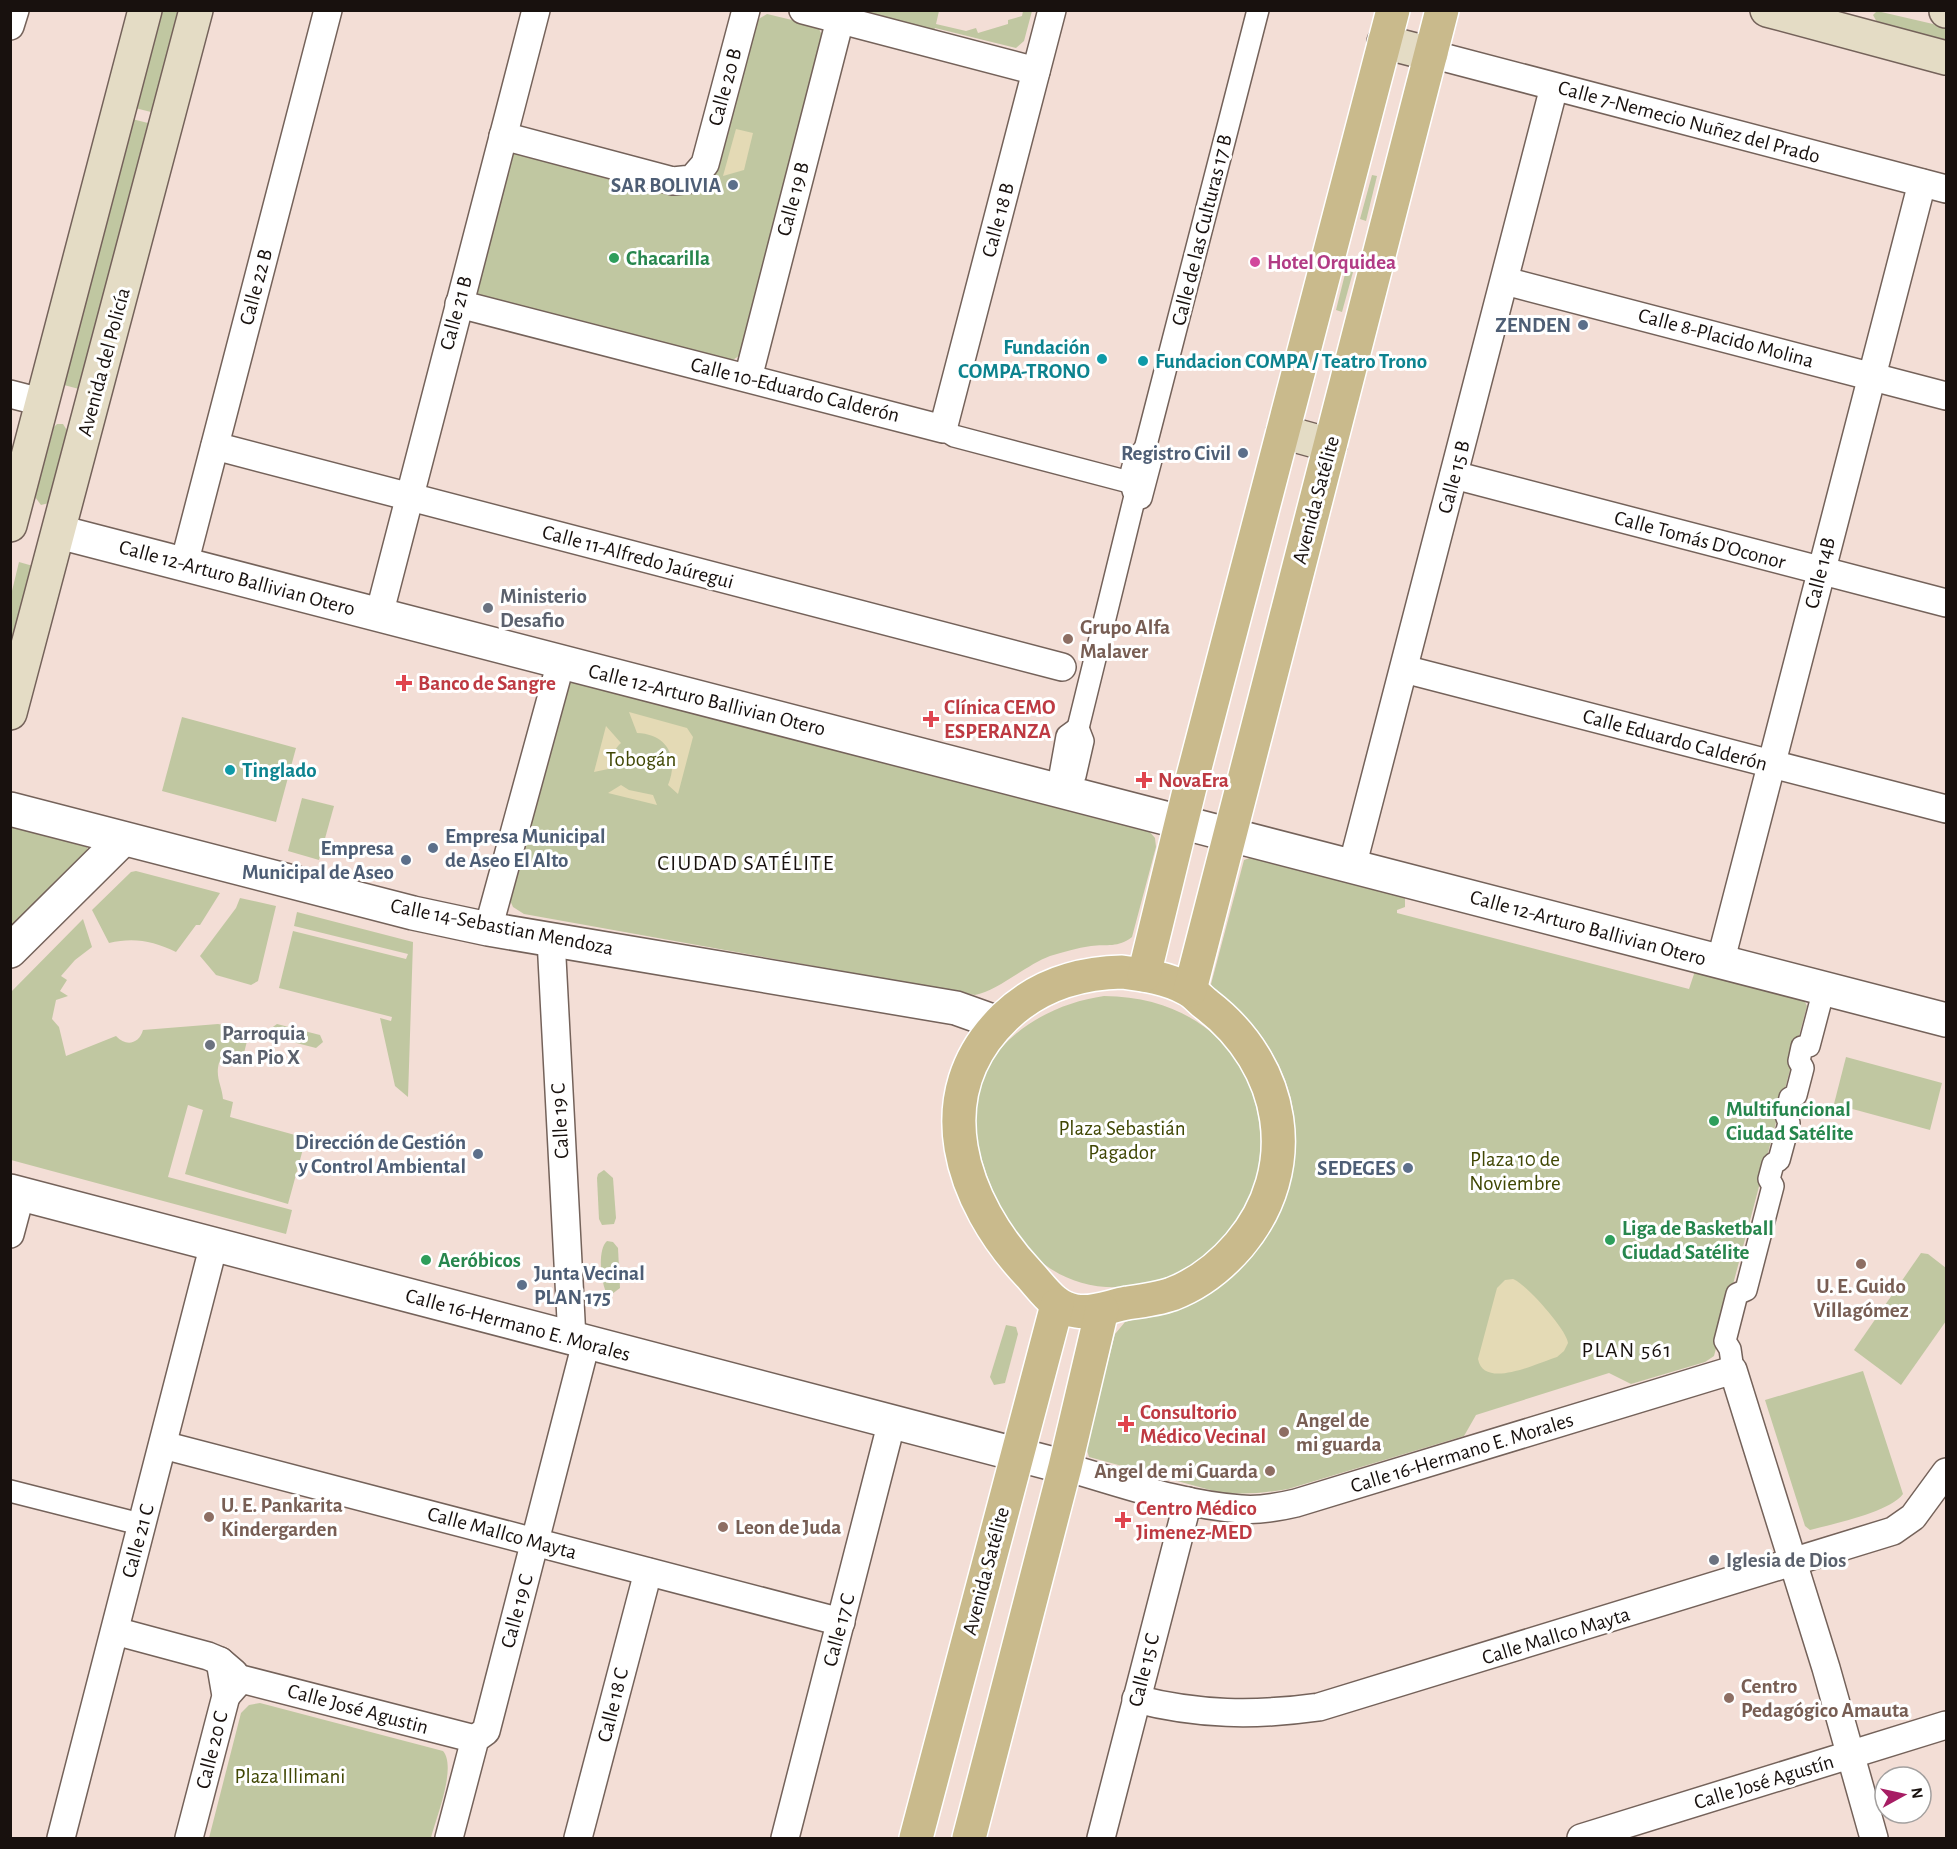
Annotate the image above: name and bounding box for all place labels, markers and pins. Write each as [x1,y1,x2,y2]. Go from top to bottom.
place label: SAR BOLIVIA [611,175,721,196]
marker: SAR BOLIVIA [726,178,740,192]
place label: Chacarilla [626,248,710,269]
marker: Chacarilla [607,251,621,265]
place label: Hotel Orquidea [1267,252,1396,273]
marker: Hotel Orquidea [1248,255,1262,269]
place label: ZENDEN [1495,315,1571,336]
marker: ZENDEN [1576,318,1590,332]
place label: Fundación COMPA-TRONO [958,337,1090,382]
place label: Fundacion COMPA / Teatro Trono [1155,351,1427,372]
marker: Fundación COMPA-TRONO [1095,352,1109,366]
marker: Fundacion COMPA / Teatro Trono [1136,354,1150,368]
place label: Registro Civil [1121,443,1231,464]
marker: Registro Civil [1236,446,1250,460]
place label: Ministerio Desafio [500,586,587,631]
marker: Ministerio Desafio [481,601,495,615]
place label: Grupo Alfa Malaver [1080,617,1170,662]
marker: Grupo Alfa Malaver [1061,632,1075,646]
place label: Banco de Sangre [418,673,556,694]
marker: Banco de Sangre [395,674,413,692]
place label: Clínica CEMO ESPERANZA [944,697,1055,742]
marker: Clínica CEMO ESPERANZA [922,710,940,728]
place label: Tinglado [242,760,317,781]
marker: Tinglado [223,763,237,777]
place label: NovaEra [1158,770,1229,791]
marker: NovaEra [1135,771,1153,789]
place label: Empresa Municipal de Aseo El Alto [445,826,606,871]
place label: Empresa Municipal de Aseo [242,838,394,883]
marker: Empresa Municipal de Aseo El Alto [426,841,440,855]
marker: Empresa Municipal de Aseo [399,853,413,867]
place label: Parroquia San Pio X [222,1023,306,1068]
marker: Parroquia San Pio X [203,1038,217,1052]
place label: Multifuncional Ciudad Satélite [1726,1099,1854,1144]
marker: Multifuncional Ciudad Satélite [1707,1114,1721,1128]
place label: Dirección de Gestión y Control Ambiental [295,1132,466,1177]
marker: Dirección de Gestión y Control Ambiental [471,1147,485,1161]
place label: SEDEGES [1317,1158,1396,1179]
marker: SEDEGES [1401,1161,1415,1175]
place label: Liga de Basketball Ciudad Satélite [1622,1218,1774,1263]
marker: Liga de Basketball Ciudad Satélite [1603,1233,1617,1247]
place label: Aeróbicos [438,1250,521,1271]
marker: Aeróbicos [419,1253,433,1267]
marker: U. E. Guido Villagómez [1854,1257,1868,1271]
place label: Junta Vecinal PLAN 175 [534,1263,645,1308]
place label: U. E. Guido Villagómez [1813,1276,1909,1321]
marker: Junta Vecinal PLAN 175 [515,1278,529,1292]
place label: Consultorio Médico Vecinal [1140,1402,1266,1447]
place label: Angel de mi guarda [1296,1410,1382,1455]
marker: Consultorio Médico Vecinal [1117,1415,1135,1433]
marker: Angel de mi guarda [1277,1425,1291,1439]
place label: Angel de mi Guarda [1094,1461,1258,1482]
marker: Angel de mi Guarda [1263,1464,1277,1478]
place label: U. E. Pankarita Kindergarden [221,1495,343,1540]
place label: Centro Médico Jimenez-MED [1136,1498,1257,1543]
marker: U. E. Pankarita Kindergarden [202,1510,216,1524]
marker: Centro Médico Jimenez-MED [1114,1511,1132,1529]
place label: Leon de Juda [735,1517,841,1538]
marker: Leon de Juda [716,1520,730,1534]
place label: Iglesia de Dios [1726,1550,1846,1571]
marker: Iglesia de Dios [1707,1553,1721,1567]
place label: Centro Pedagógico Amauta [1741,1676,1909,1721]
marker: Centro Pedagógico Amauta [1722,1691,1736,1705]

